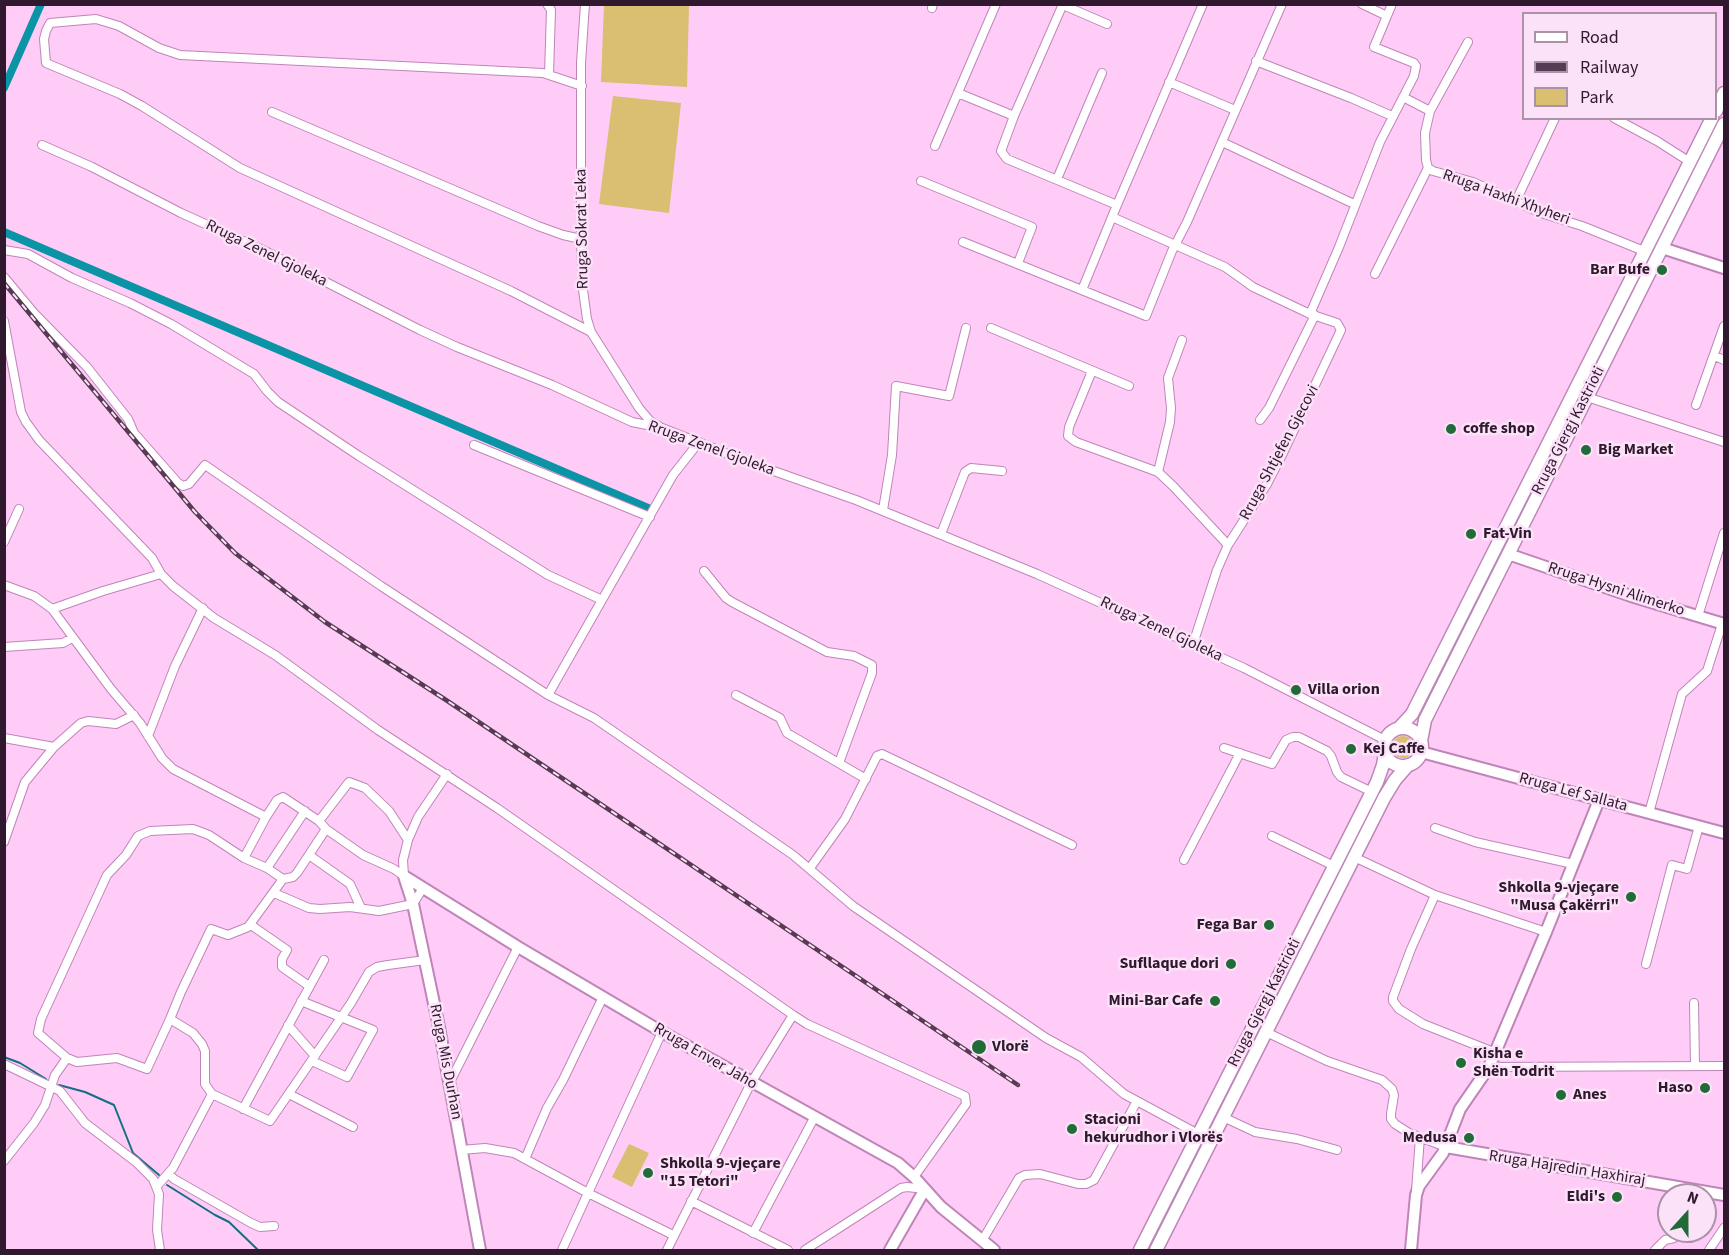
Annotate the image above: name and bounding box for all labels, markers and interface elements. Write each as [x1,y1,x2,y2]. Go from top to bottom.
legend [1522,12,1717,120]
text: Road [1580,25,1619,50]
text: Railway [1580,55,1639,80]
text: Park [1580,85,1614,110]
street label: Rruga Haxhi Xhyheri [1440,166,1572,230]
street label: Rruga Sokrat Leka [572,169,594,289]
street label: Rruga Zenel Gjoleka [202,216,330,292]
place label: Bar Bufe [1590,260,1650,280]
marker: Bar Bufe [1655,263,1669,277]
street label: Rruga Gjergj Kastrioti [1528,363,1610,499]
street label: Rruga Shtjefen Gjecovi [1236,382,1324,524]
street label: Rruga Zenel Gjoleka [645,417,777,481]
place label: coffe shop [1463,419,1535,439]
marker: coffe shop [1444,422,1458,436]
place label: Big Market [1598,440,1673,460]
marker: Big Market [1579,443,1593,457]
place label: Fat-Vin [1483,524,1532,544]
marker: Fat-Vin [1464,527,1478,541]
street label: Rruga Hysni Alimerko [1545,559,1687,621]
street label: Rruga Zenel Gjoleka [1097,593,1225,667]
place label: Villa orion [1308,680,1380,700]
marker: Villa orion [1289,683,1303,697]
place label: Kej Caffe [1363,739,1425,759]
marker: Kej Caffe [1344,742,1358,756]
street label: Rruga Lef Sallata [1517,769,1629,817]
place label: Shkolla 9-vjeçare "Musa Çakërri" [1498,878,1619,916]
marker: Shkolla 9-vjeçare "Musa Çakërri" [1624,890,1638,904]
place label: Fega Bar [1196,915,1257,935]
marker: Fega Bar [1262,918,1276,932]
street label: Rruga Gjergj Kastrioti [1224,935,1306,1071]
place label: Sufllaque dori [1119,954,1219,974]
marker: Sufllaque dori [1224,957,1238,971]
place label: Mini-Bar Cafe [1109,991,1203,1011]
marker: Mini-Bar Cafe [1208,994,1222,1008]
street label: Rruga Mis Durhan [424,1002,466,1122]
street label: Rruga Enver Jaho [650,1019,760,1095]
place label: Vlorë [992,1037,1029,1057]
marker: Vlorë [970,1038,988,1056]
place label: Kisha e Shën Todrit [1473,1044,1554,1082]
marker: Kisha e Shën Todrit [1454,1056,1468,1070]
place label: Haso [1658,1078,1693,1098]
marker: Haso [1698,1081,1712,1095]
place label: Anes [1573,1085,1607,1105]
marker: Anes [1554,1088,1568,1102]
place label: Stacioni hekurudhor i Vlorës [1084,1110,1223,1148]
marker: Stacioni hekurudhor i Vlorës [1065,1122,1079,1136]
place label: Medusa [1403,1128,1457,1148]
marker: Medusa [1462,1131,1476,1145]
street label: Rruga Hajredin Haxhiraj [1487,1147,1647,1191]
place label: Shkolla 9-vjeçare "15 Tetori" [660,1154,781,1192]
marker: Shkolla 9-vjeçare "15 Tetori" [641,1166,655,1180]
north arrow [1657,1183,1717,1243]
text: N [1684,1186,1702,1210]
place label: Eldi's [1567,1187,1605,1207]
marker: Eldi's [1610,1190,1624,1204]

